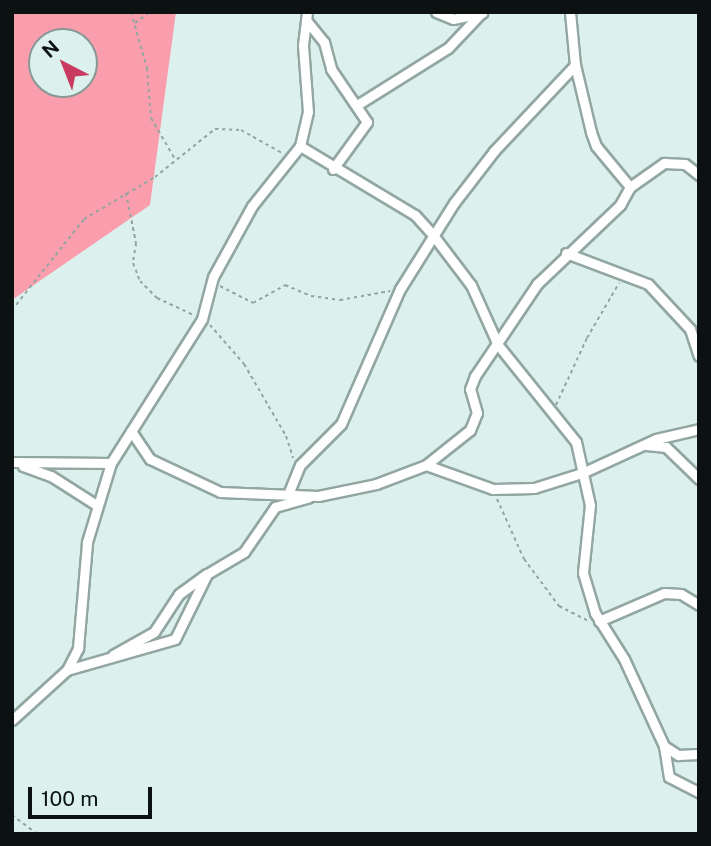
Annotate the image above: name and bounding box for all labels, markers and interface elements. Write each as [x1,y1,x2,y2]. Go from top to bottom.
north arrow [28,28,98,98]
text: N [37,36,63,62]
scale bar [32,772,156,816]
text: 100 m [41,786,98,811]

